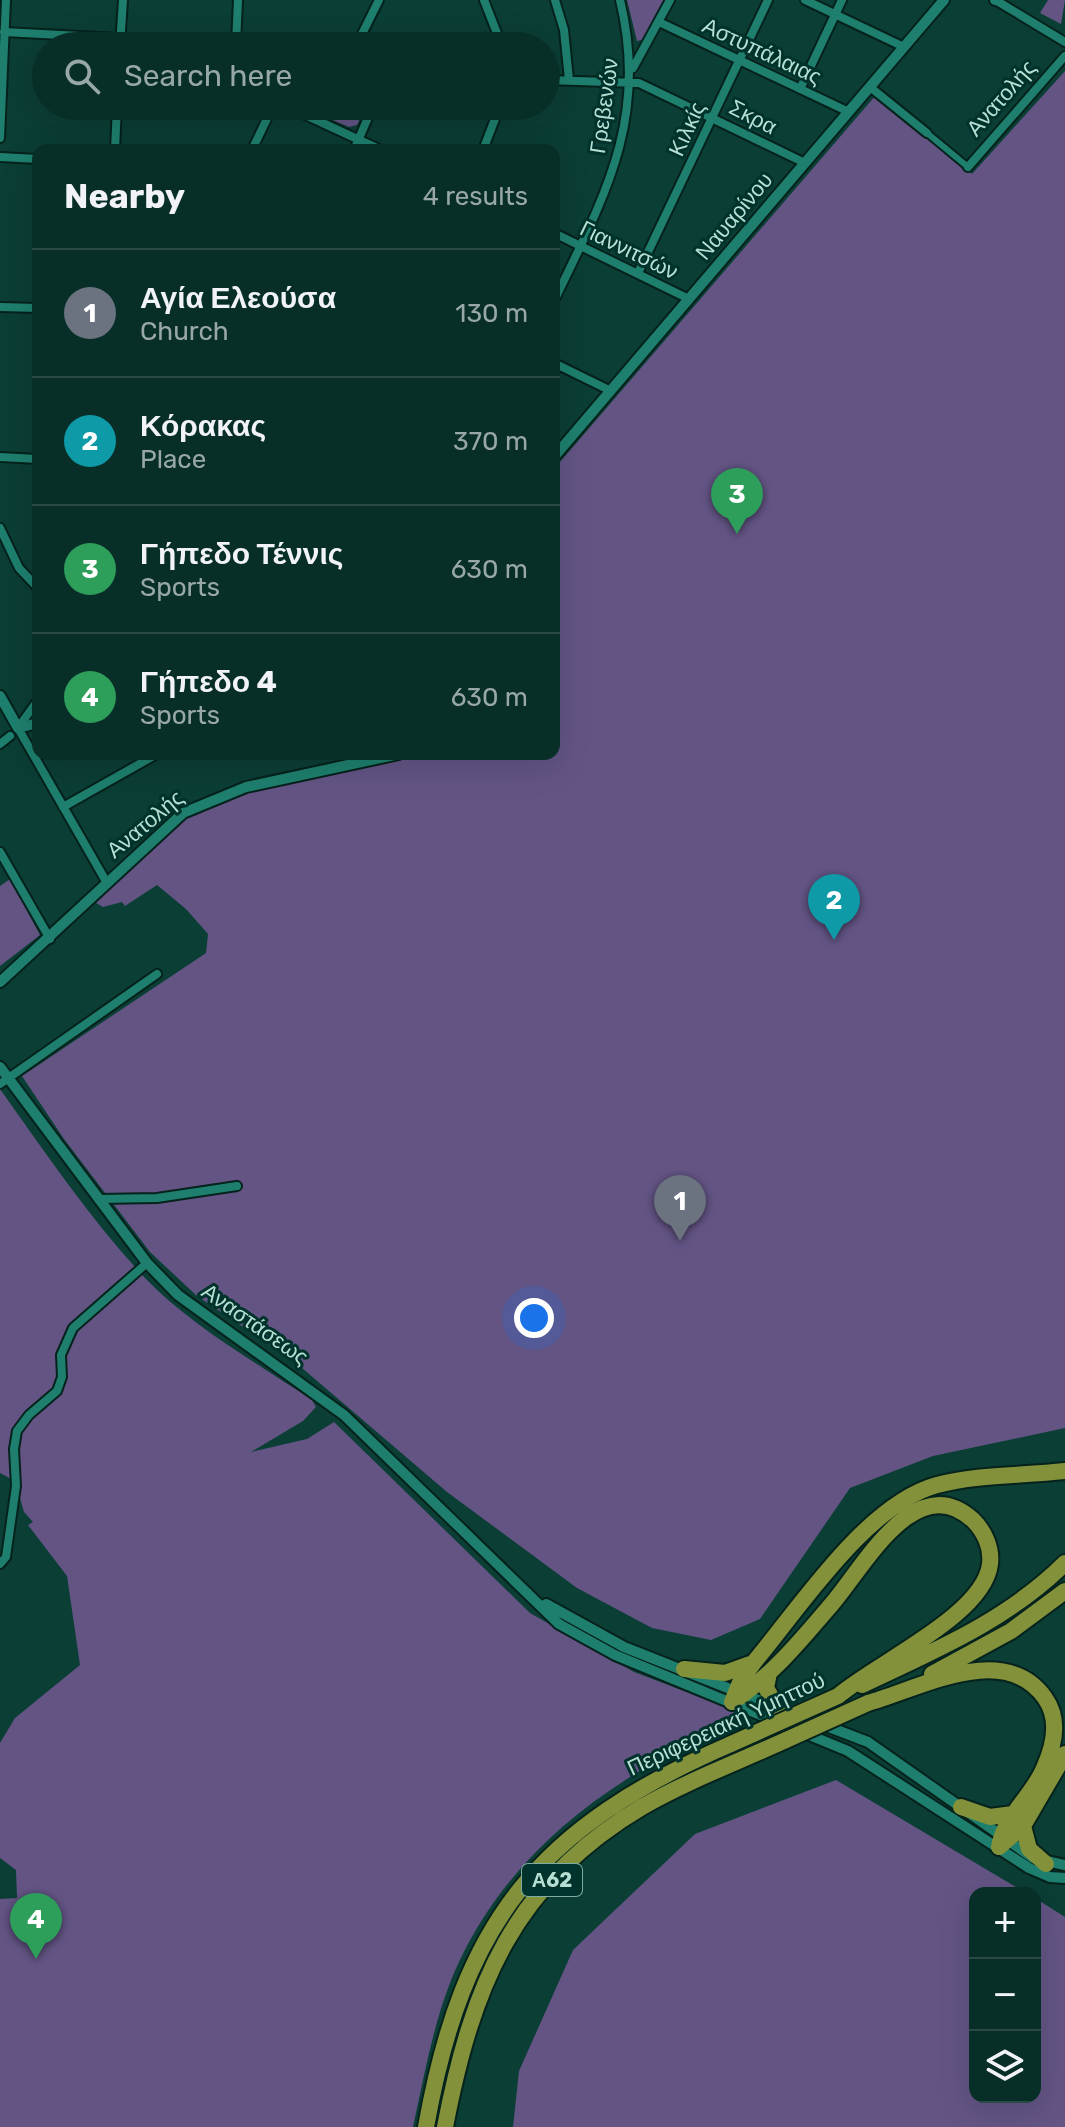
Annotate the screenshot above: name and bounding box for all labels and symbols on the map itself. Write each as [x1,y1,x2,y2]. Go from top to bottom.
street label: Αστυπάλαιας [698,12,826,90]
street label: Ανατολής [961,54,1041,142]
street label: Γρεβενών [584,57,624,155]
street label: Σκρα [725,94,782,140]
street label: Κιλκίς [663,97,711,161]
street label: Ναυαρίνου [690,167,778,265]
street label: Γιαννιτσών [576,215,682,285]
pin: 3 [711,468,763,534]
street label: Ανατολής [101,784,189,864]
pin: 2 [808,874,860,940]
pin: 1 [654,1175,706,1241]
street label: Αναστάσεως [197,1277,313,1371]
your location [514,1298,554,1338]
street label: Περιφερειακή Υμηττού [623,1666,829,1782]
road number: Α62 [522,1864,582,1896]
pin: 4 [10,1893,62,1959]

